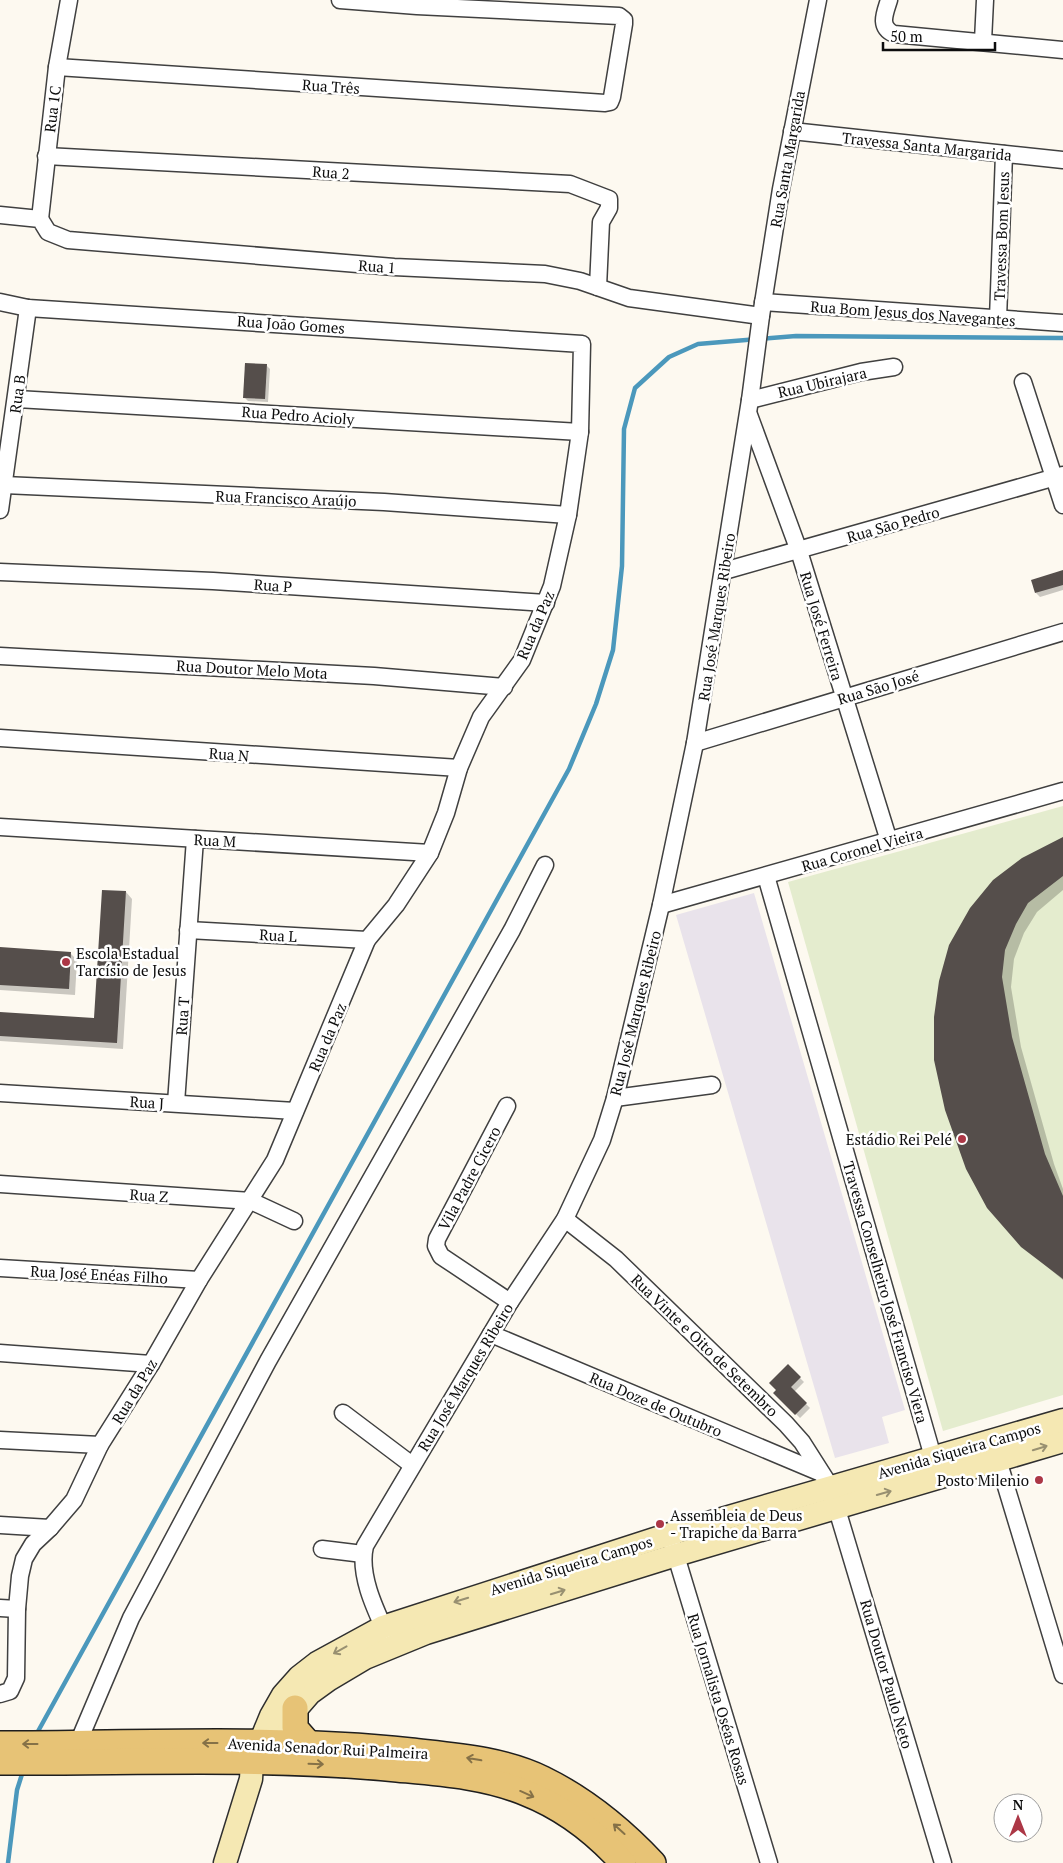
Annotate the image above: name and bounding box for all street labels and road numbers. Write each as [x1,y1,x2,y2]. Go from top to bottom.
street label: Rua Três [301,74,361,98]
street label: Rua 1C [39,84,65,134]
street label: Rua Santa Margarida [765,89,809,229]
street label: Travessa Santa Margarida [841,127,1013,165]
street label: Rua 2 [312,161,350,183]
street label: Travessa Bom Jesus [989,171,1013,301]
street label: Rua 1 [358,255,396,277]
street label: Rua Bom Jesus dos Navegantes [810,296,1016,330]
street label: Rua João Gomes [236,310,346,338]
street label: Rua Ubirajara [776,362,869,402]
street label: Rua B [4,373,30,415]
street label: Rua Pedro Acioly [241,401,355,429]
street label: Rua Francisco Araújo [215,486,357,510]
street label: Rua São Pedro [844,501,942,547]
street label: Rua José Marques Ribeiro [693,532,739,702]
street label: Rua José Ferreira [796,569,848,683]
street label: Rua P [253,574,293,596]
street label: Rua da Paz [512,588,558,662]
street label: Rua Doutor Melo Mota [176,655,329,683]
street label: Rua São José [835,665,921,709]
street label: Rua N [208,743,250,765]
street label: Rua Coronel Vieira [799,822,925,876]
street label: Rua M [193,829,237,851]
street label: Rua L [259,924,297,946]
street label: Rua José Marques Ribeiro [605,928,665,1098]
street label: Rua T [171,996,193,1036]
street label: Rua da Paz [304,1000,350,1074]
street label: Rua J [129,1091,165,1113]
street label: Vila Padre Cicero [433,1123,505,1233]
street label: Travessa Conselheiro José Franciso Viera [839,1159,933,1426]
street label: Rua Z [129,1184,169,1206]
street label: Rua José Enéas Filho [30,1260,168,1288]
street label: Rua Vinte e Oito de Setembro [627,1269,783,1421]
street label: Rua José Marques Ribeiro [413,1299,517,1455]
street label: Rua da Paz [107,1355,161,1427]
street label: Rua Doze de Outubro [587,1367,725,1441]
street label: Avenida Siqueira Campos [875,1417,1043,1483]
street label: Avenida Siqueira Campos [487,1531,655,1599]
street label: Rua Doutor Paulo Neto [856,1597,918,1751]
street label: Rua Jornalista Oséas Rosas [683,1611,755,1787]
street label: Avenida Senador Rui Palmeira [227,1733,429,1763]

